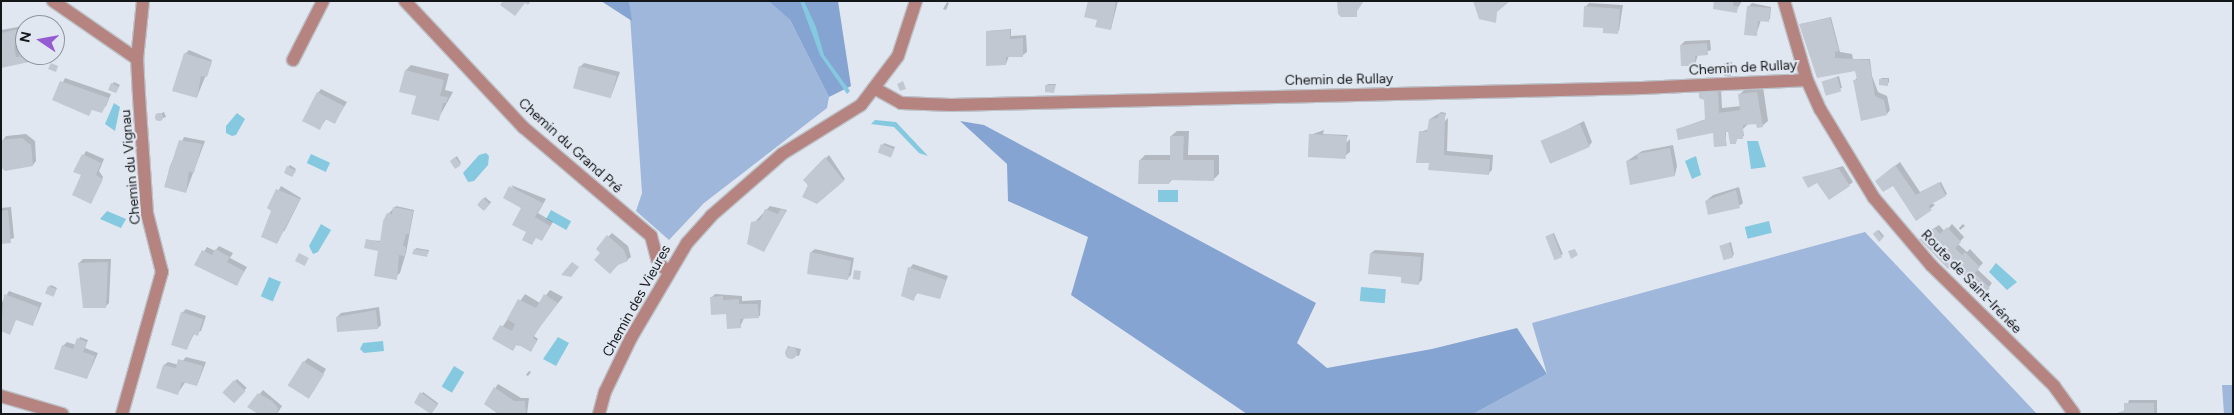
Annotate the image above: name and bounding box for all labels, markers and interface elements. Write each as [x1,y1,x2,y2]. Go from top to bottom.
north arrow [15,15,65,65]
text: N [16,30,35,44]
street label: Chemin de Rullay [1688,57,1798,79]
street label: Chemin de Rullay [1285,71,1393,89]
street label: Chemin du Grand Pré [515,95,625,197]
street label: Chemin du Vignau [118,109,144,225]
street label: Route de Saint-Irénée [1917,227,2025,337]
street label: Chemin des Vieures [599,242,675,360]

